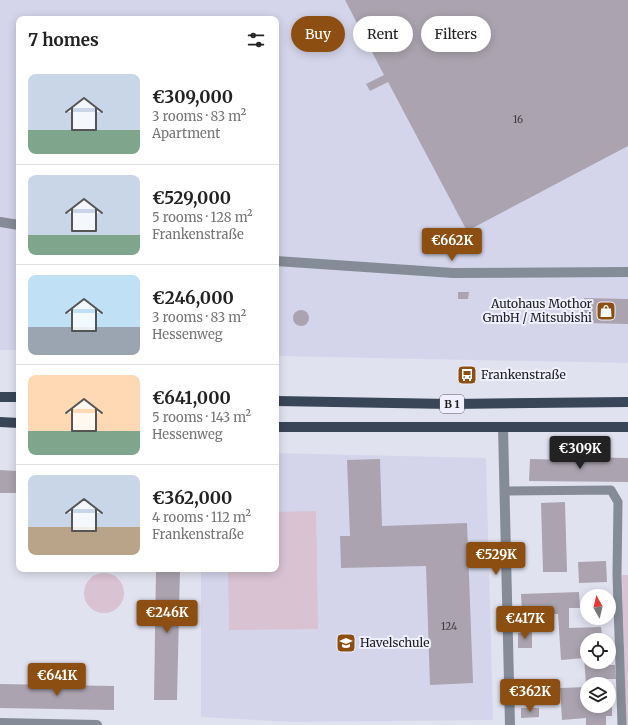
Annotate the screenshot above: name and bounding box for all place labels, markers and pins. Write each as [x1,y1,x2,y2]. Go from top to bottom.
pin: €662K [424,228,480,262]
place label: Autohaus Mothor GmbH / Mitsubishi [483,296,593,325]
shop icon: Autohaus Mothor GmbH / Mitsubishi [595,300,617,322]
bus stop icon: Frankenstraße [456,364,478,386]
place label: Frankenstraße [481,367,566,382]
pin: €309K [552,436,608,470]
pin: €529K [468,542,524,576]
pin: €246K [139,600,195,634]
pin: €417K [497,606,553,640]
school or university icon: Havelschule [335,632,357,654]
place label: Havelschule [360,635,429,650]
pin: €641K [29,663,85,697]
pin: €362K [502,679,558,713]

